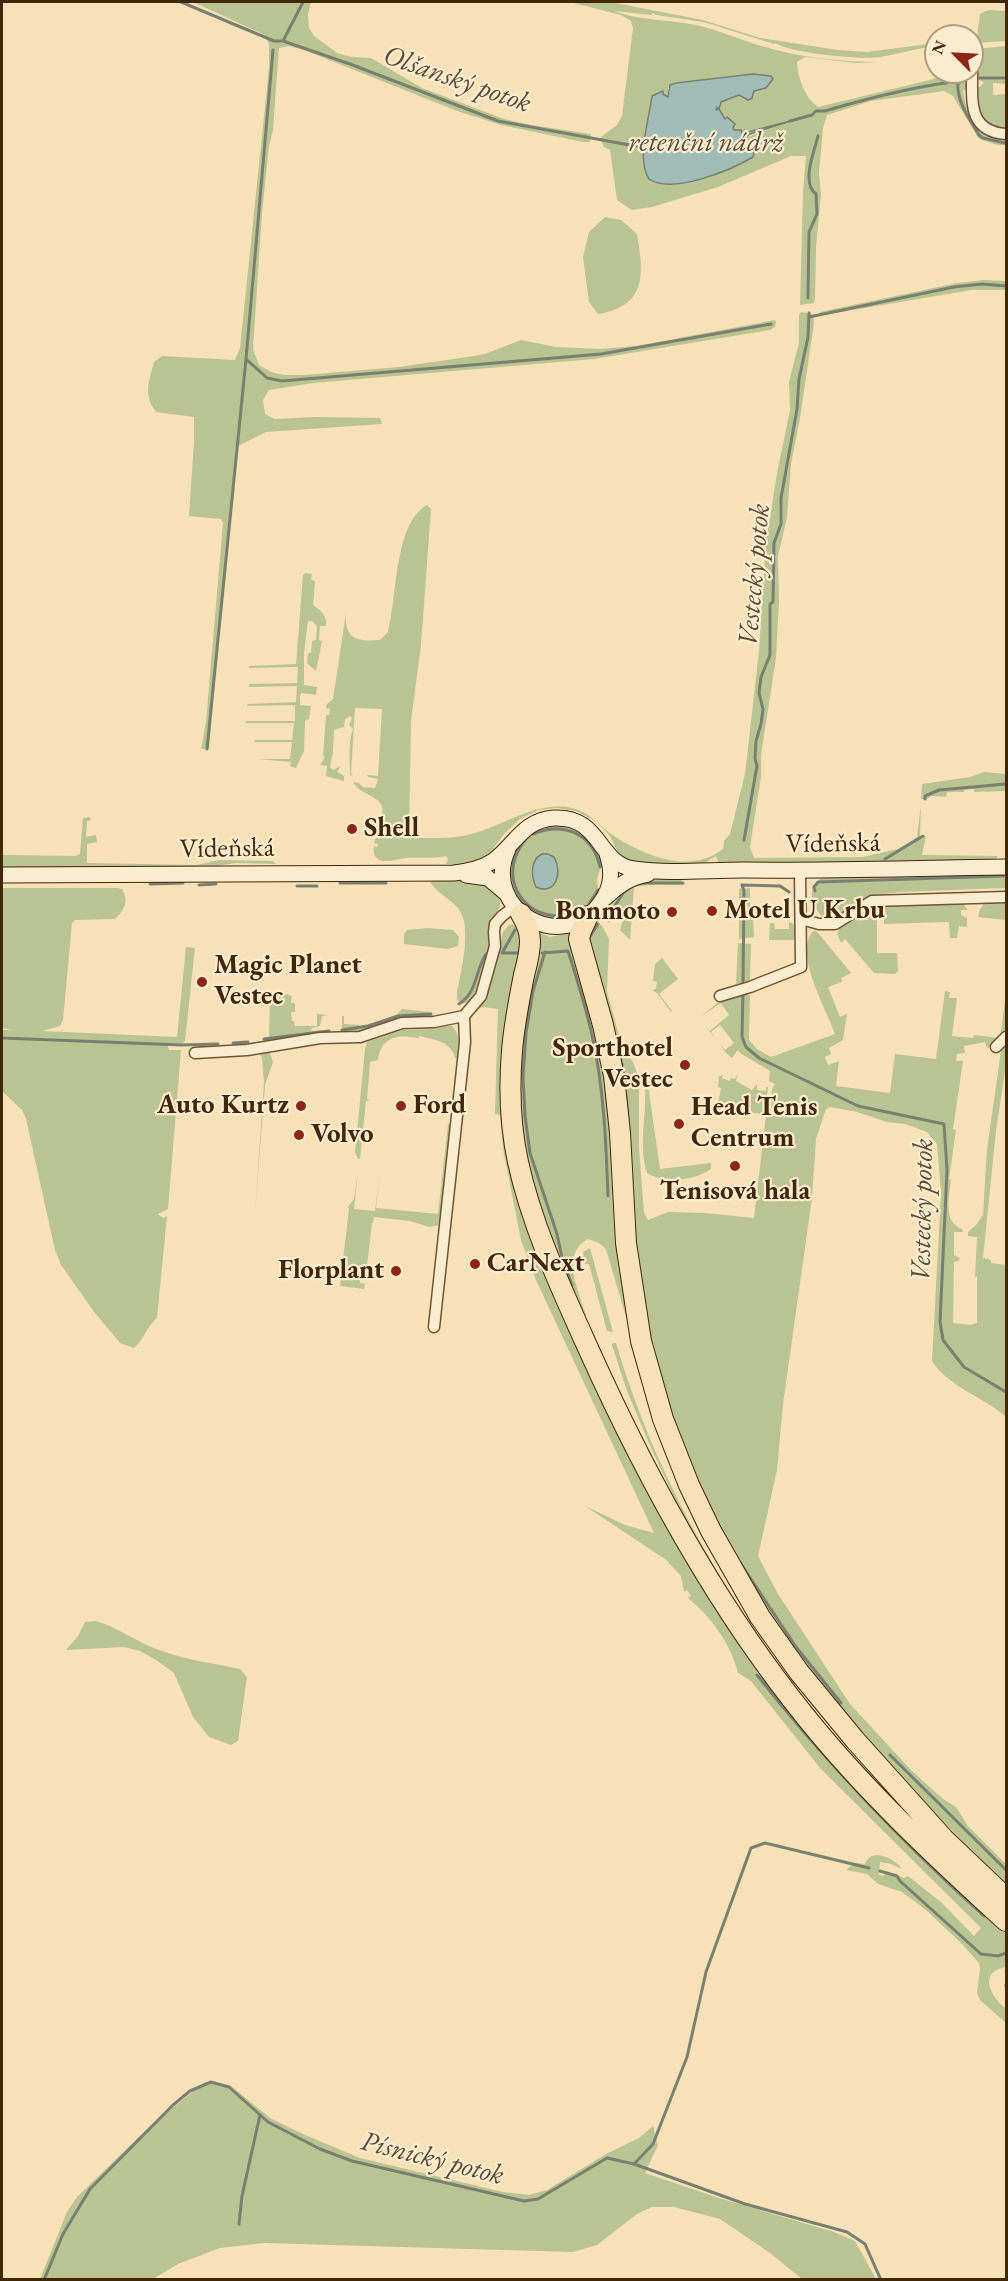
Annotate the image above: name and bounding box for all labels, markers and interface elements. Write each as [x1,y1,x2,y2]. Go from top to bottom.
north arrow [924,24,984,84]
text: N [927,37,951,57]
water label: Olšanský potok [379,39,535,121]
water label: retenční nádrž [629,126,783,160]
water label: Vestecký potok [732,502,778,648]
place label: Shell [364,813,419,845]
marker: Shell [345,822,359,836]
street label: Vídeňská [785,827,881,861]
street label: Vídeňská [179,832,275,866]
place label: Motel U Krbu [724,895,885,927]
place label: Bonmoto [555,896,660,928]
marker: Motel U Krbu [705,904,719,918]
marker: Bonmoto [665,905,679,919]
place label: Magic Planet Vestec [214,950,362,1013]
marker: Magic Planet Vestec [195,975,209,989]
place label: Sporthotel Vestec [552,1033,673,1096]
marker: Sporthotel Vestec [678,1058,692,1072]
place label: Auto Kurtz [157,1090,289,1122]
place label: Ford [413,1090,466,1122]
place label: Head Tenis Centrum [691,1092,817,1155]
marker: Auto Kurtz [294,1099,308,1113]
marker: Ford [394,1099,408,1113]
marker: Head Tenis Centrum [672,1117,686,1131]
place label: Volvo [311,1119,374,1151]
marker: Volvo [292,1128,306,1142]
water label: Vestecký potok [905,1138,941,1282]
marker: Tenisová hala [728,1159,742,1173]
place label: Tenisová hala [660,1176,810,1208]
place label: CarNext [487,1248,585,1280]
place label: Florplant [278,1255,384,1287]
marker: CarNext [468,1257,482,1271]
marker: Florplant [389,1264,403,1278]
water label: Písnický potok [357,2125,507,2193]

